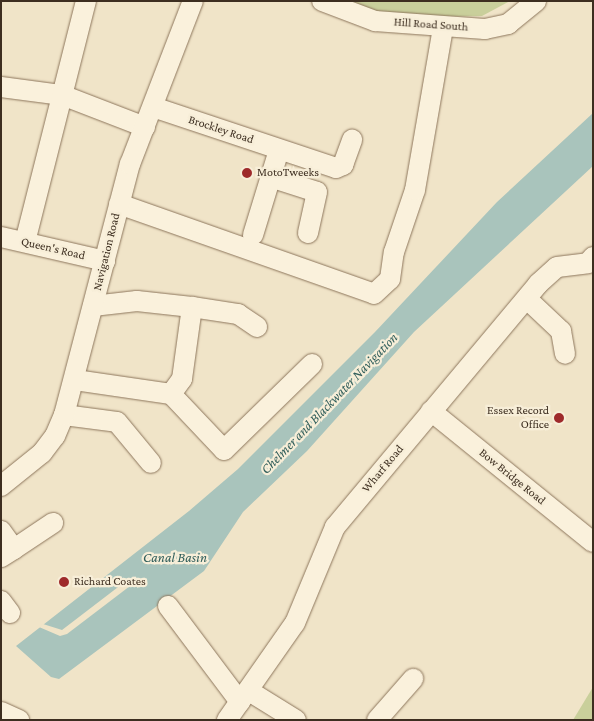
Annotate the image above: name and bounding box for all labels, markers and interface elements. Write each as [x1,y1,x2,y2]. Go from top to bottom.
street label: Hill Road South [393,15,469,35]
street label: Brockley Road [187,113,255,147]
place label: MotoTweeks [257,166,319,180]
marker: MotoTweeks [241,167,253,179]
street label: Navigation Road [90,212,124,292]
street label: Queen's Road [20,235,86,263]
water label: Chelmer and Blackwater Navigation [257,329,401,477]
place label: Essex Record Office [487,404,549,432]
marker: Essex Record Office [553,412,565,424]
street label: Wharf Road [359,442,407,496]
street label: Bow Bridge Road [476,446,548,508]
water label: Canal Basin [143,549,207,565]
place label: Richard Coates [74,575,146,589]
marker: Richard Coates [58,576,70,588]

